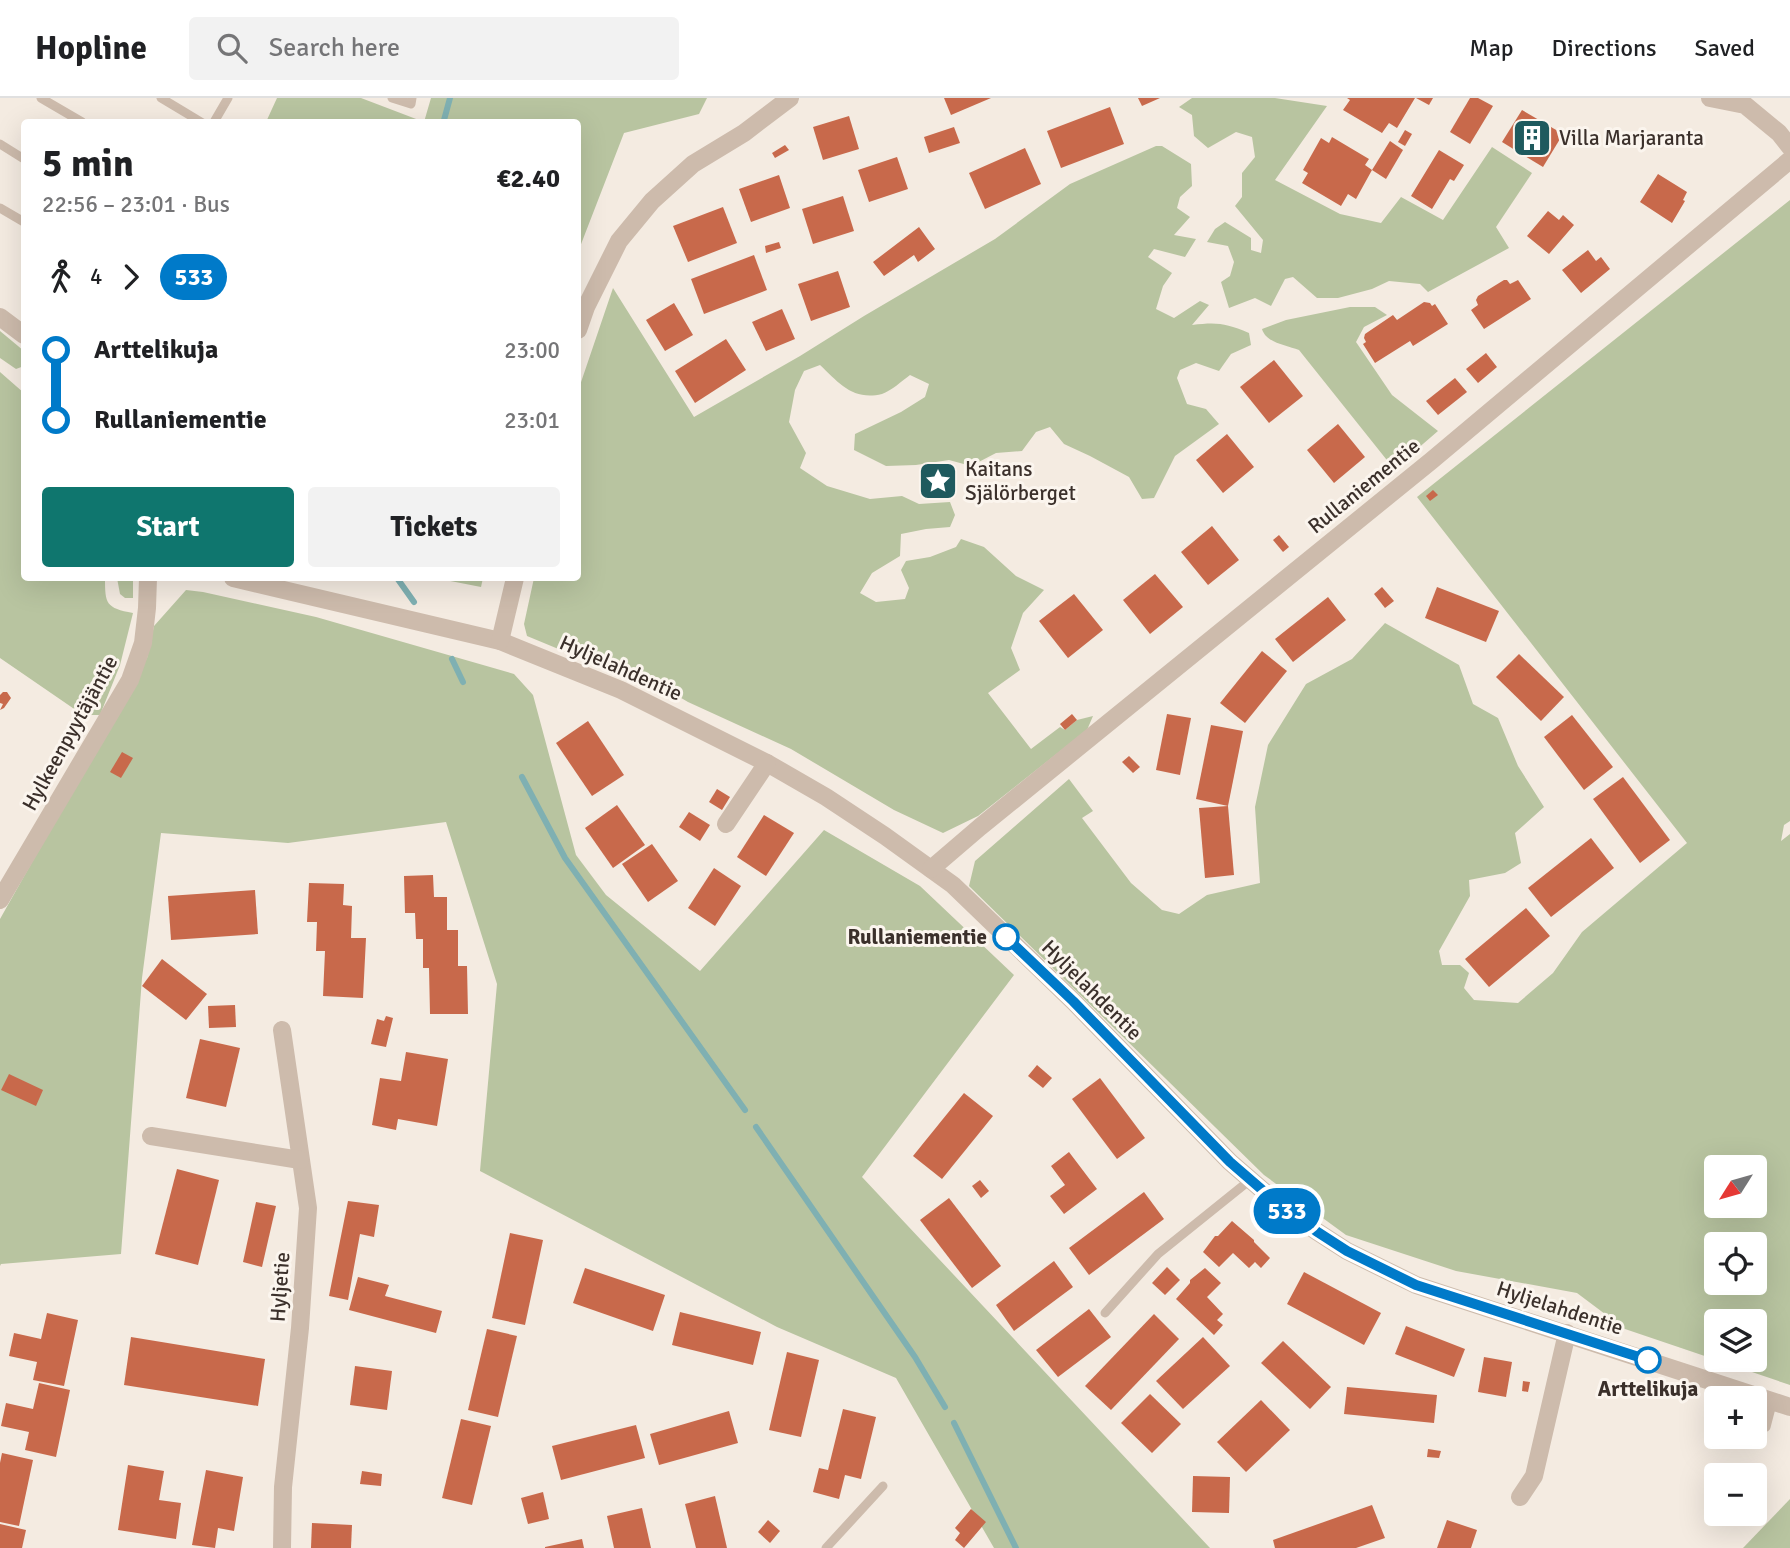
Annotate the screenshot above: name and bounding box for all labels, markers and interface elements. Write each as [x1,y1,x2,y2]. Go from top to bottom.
search box [189,17,679,80]
text: Hopline [35,28,147,69]
icon: search [213,29,251,67]
text: Search here [269,32,400,64]
text: Map [1469,33,1514,63]
text: Directions [1552,33,1657,63]
text: Saved [1695,33,1755,63]
building icon: Villa Marjaranta [1511,117,1553,159]
place label: Villa Marjaranta [1559,125,1704,151]
text: 5 min [42,140,134,187]
text: €2.40 [496,163,560,195]
text: 22:56 – 23:01 · Bus [42,190,230,219]
icon: walk [42,258,80,296]
icon: forward [112,258,150,296]
text: 4 [90,262,102,291]
text: 533 [174,262,213,292]
text: Arttelikuja [94,334,218,366]
text: 23:00 [504,336,560,365]
text: Rullaniementie [94,404,267,436]
text: 23:01 [504,406,560,435]
street label: Rullaniementie [1303,433,1425,539]
place label: Kaitans Själörberget [965,456,1076,506]
place icon: Kaitans Själörberget [917,460,959,502]
button: Start [42,487,294,567]
button: Tickets [308,487,560,567]
street label: Hyljelahdentie [556,629,686,707]
street label: Hylkeenpyytäjäntie [17,651,123,815]
place label: Rullaniementie [848,924,987,950]
marker: Rullaniementie [993,924,1019,950]
street label: Hyljelahdentie [1036,934,1148,1046]
north arrow [1704,1155,1768,1218]
map controls [1704,1155,1767,1526]
line badge: 533 [1247,1188,1327,1234]
text: 533 [1268,1196,1306,1226]
button: locate [1704,1232,1767,1295]
street label: Hyljetie [265,1251,295,1323]
street label: Hyljelahdentie [1493,1275,1627,1341]
button: layers [1704,1309,1767,1372]
marker: Arttelikuja [1635,1347,1661,1373]
place label: Arttelikuja [1598,1376,1698,1402]
button: + [1704,1386,1767,1449]
button: − [1704,1463,1767,1526]

